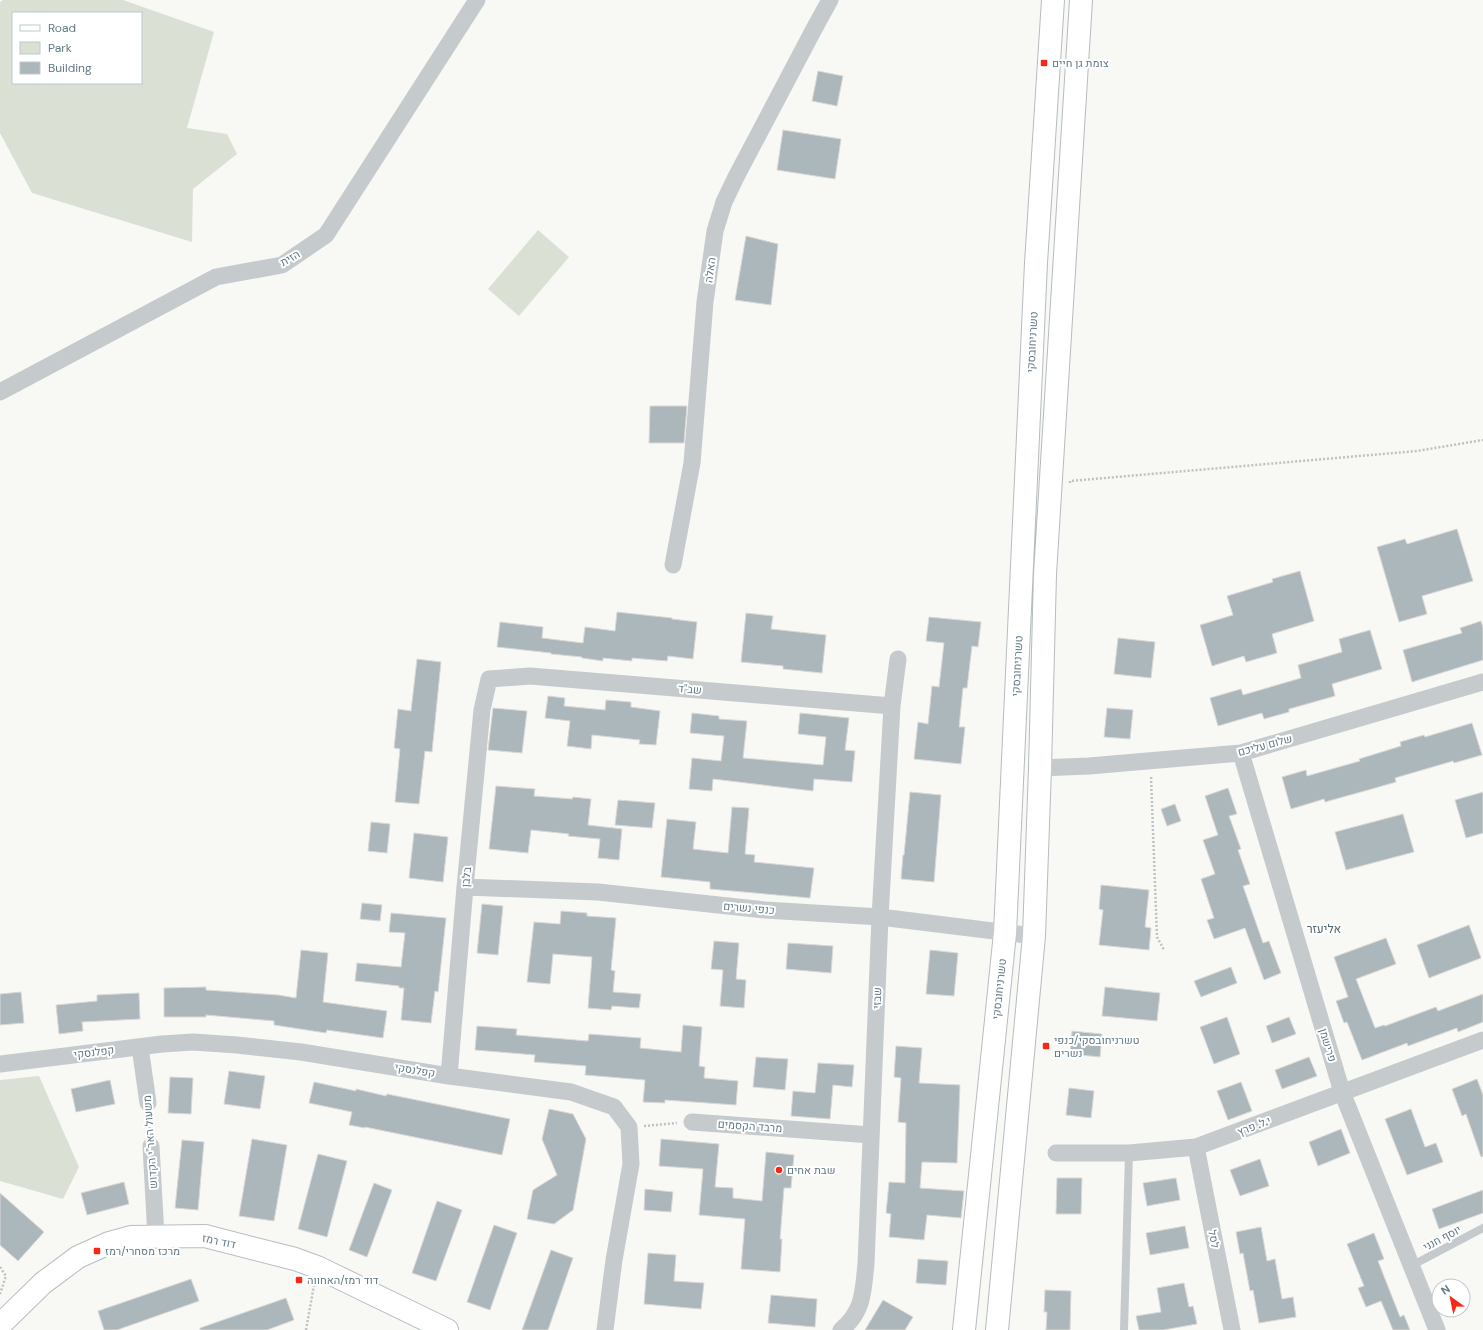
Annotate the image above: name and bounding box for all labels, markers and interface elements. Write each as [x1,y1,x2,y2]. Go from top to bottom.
legend [12,12,142,84]
text: Road [48,20,76,36]
text: Park [48,40,72,56]
place label: צומת גן חיים [1052,56,1109,70]
marker: צומת גן חיים [1039,58,1049,68]
text: Building [48,60,92,76]
street label: הזית [278,247,302,269]
street label: האלה [701,256,719,284]
street label: טשרניחובסקי [1023,311,1041,373]
street label: טשרניחובסקי [1008,635,1026,697]
street label: שב''ד [678,681,702,697]
street label: שלום עליכם [1236,731,1294,759]
street label: בלבן [458,866,474,888]
street label: כנפי נשרים [723,899,775,917]
district label: אליעזר [1307,921,1342,937]
street label: טשרניחובסקי [989,958,1009,1020]
street label: שבזי [870,987,884,1009]
street label: פרישמן [1316,1026,1340,1064]
place label: טשרניחובסקי/כנפי נשרים [1054,1033,1140,1060]
marker: טשרניחובסקי/כנפי נשרים [1041,1041,1051,1051]
street label: קפלנסקי [73,1043,115,1061]
street label: קפלנסקי [394,1060,436,1080]
street label: משעול האר''י הקדוש [140,1095,160,1189]
street label: י.ל. פרץ [1235,1113,1273,1139]
street label: מרבד הקסמים [717,1117,783,1135]
place label: שבת אחים [787,1163,835,1177]
marker: שבת אחים [774,1165,784,1175]
street label: יוסף חנני [1421,1222,1463,1254]
street label: לסל [1205,1229,1223,1250]
street label: דוד רמז [201,1231,237,1251]
place label: מרכז מסחרי/רמז [105,1244,180,1258]
marker: מרכז מסחרי/רמז [92,1246,102,1256]
place label: דוד רמז/האחווה [307,1273,379,1287]
marker: דוד רמז/האחווה [294,1275,304,1285]
north arrow [1431,1278,1471,1318]
text: N [1438,1282,1453,1298]

